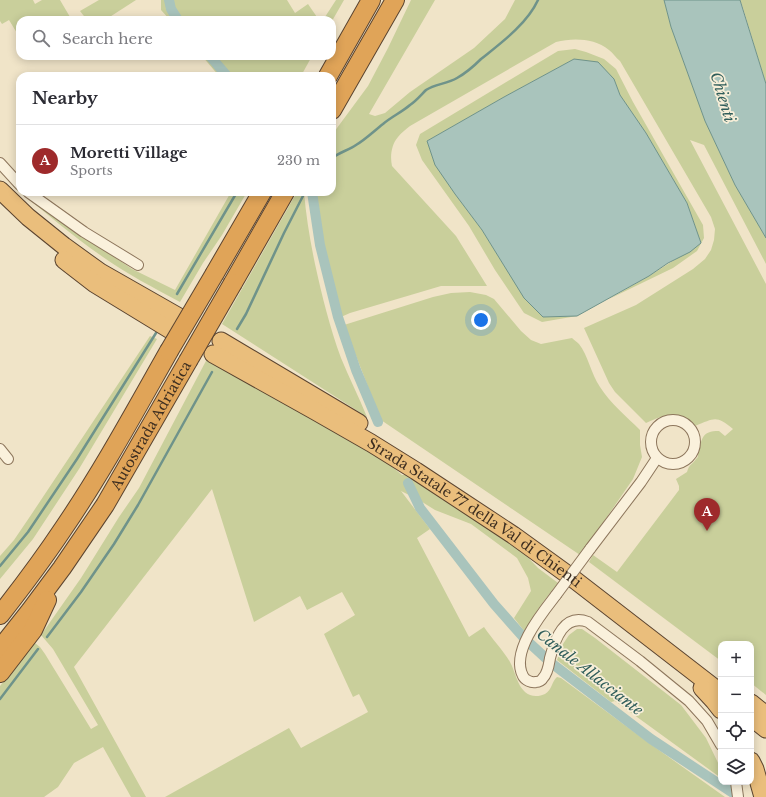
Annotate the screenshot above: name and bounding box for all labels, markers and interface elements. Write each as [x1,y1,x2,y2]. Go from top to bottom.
search box [16,16,336,60]
icon: search [30,27,52,49]
text: Search here [62,29,153,48]
water label: Chienti [706,70,740,125]
text: Nearby [32,88,98,109]
text: Moretti Village [70,143,188,162]
text: A [40,152,50,169]
text: 230 m [277,152,320,169]
text: Sports [70,162,113,179]
your location [471,310,491,330]
street label: Autostrada Adriatica [106,358,195,494]
street label: Strada Statale 77 della Val di Chienti [364,434,586,591]
pin: A [694,498,720,531]
water label: Canale Allacciante [533,625,647,720]
map controls [718,641,754,785]
button: + [718,641,754,677]
button: − [718,677,754,713]
button: locate [718,713,754,749]
button: layers [718,749,754,785]

